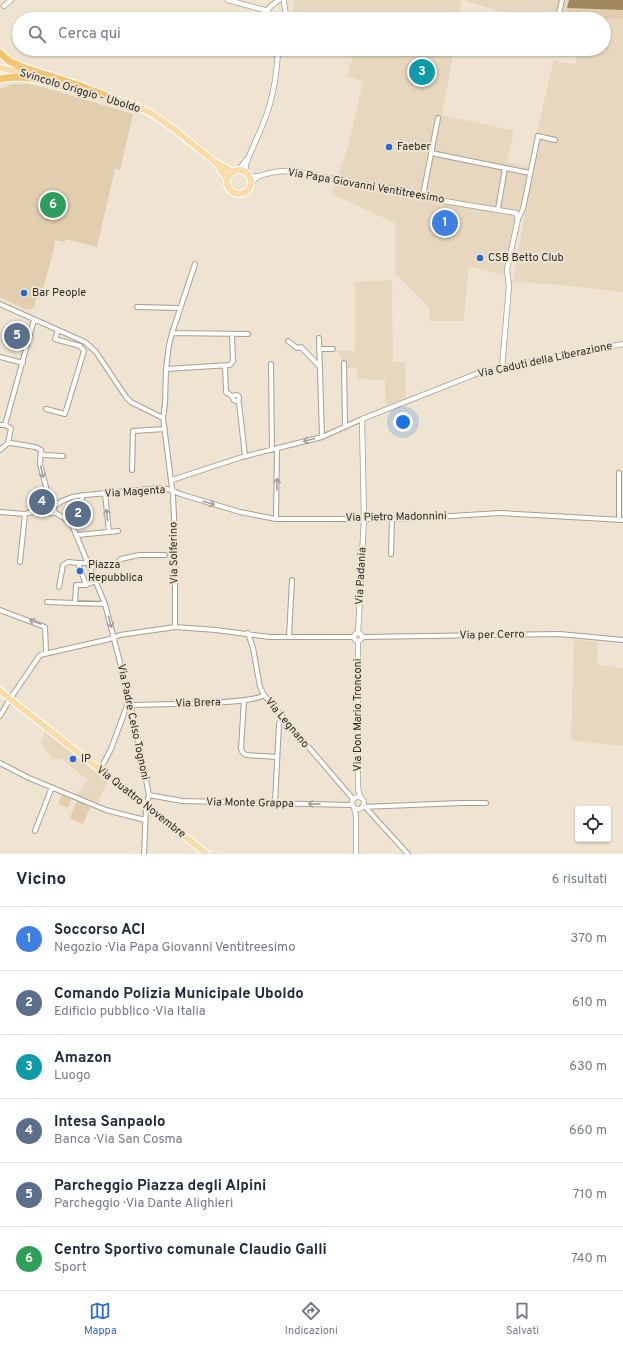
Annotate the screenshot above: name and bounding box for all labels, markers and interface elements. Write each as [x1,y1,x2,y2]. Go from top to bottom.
search box [12,12,611,56]
icon: search [26,23,48,45]
text: Cerca qui [58,25,121,44]
pin: 3 [409,57,435,87]
street label: Svincolo Origgio - Uboldo [18,66,142,116]
place label: Faeber [397,140,432,154]
marker: Faeber [384,142,394,152]
street label: Via Papa Giovanni Ventitreesimo [286,165,446,207]
pin: 6 [40,190,66,220]
pin: 1 [432,208,458,238]
place label: CSB Betto Club [488,251,564,265]
marker: CSB Betto Club [475,253,485,263]
place label: Bar People [32,286,86,300]
marker: Bar People [19,288,29,298]
pin: 5 [4,321,30,351]
street label: Via Caduti della Liberazione [476,339,614,381]
your location [393,412,413,432]
one-way arrow [303,437,316,444]
one-way arrow [38,465,46,478]
one-way arrow [273,478,280,491]
street label: Via Magenta [104,483,166,501]
pin: 4 [29,487,55,517]
pin: 2 [65,499,91,529]
one-way arrow [202,500,215,507]
one-way arrow [103,509,111,522]
street label: Via Pietro Madonnini [345,509,447,525]
street label: Via Solferino [166,522,182,584]
street label: Via Padania [352,547,370,605]
place label: Piazza Repubblica [88,558,143,585]
marker: Piazza Repubblica [75,566,85,576]
one-way arrow [107,615,114,628]
one-way arrow [30,618,42,626]
street label: Via per Cerro [459,627,525,643]
street label: Via Don Mario Tronconi [351,659,365,771]
street label: Via Padre Celso Tognoni [114,663,152,781]
street label: Via Brera [175,695,221,711]
street label: Via Legnano [262,695,312,751]
place label: IP [81,752,91,766]
marker: IP [68,754,78,764]
street label: Via Quattro Novembre [94,763,189,841]
street label: Via Monte Grappa [206,795,294,811]
one-way arrow [308,800,321,808]
map controls [575,806,611,842]
button: locate [575,806,611,842]
text: Vicino [16,869,66,891]
text: 6 risultati [552,872,607,888]
text: Soccorso ACI [54,921,145,940]
text: 1 [26,931,32,947]
text: 370 m [570,931,607,947]
text: Negozio · Via Papa Giovanni Ventitreesimo [54,940,296,956]
text: Comando Polizia Municipale Uboldo [54,985,304,1004]
text: 2 [25,995,33,1011]
text: 610 m [572,995,607,1011]
text: Edificio pubblico · Via Italia [54,1004,206,1020]
text: Amazon [54,1049,112,1068]
text: 3 [25,1059,33,1075]
text: 630 m [569,1059,607,1075]
text: Luogo [54,1068,91,1084]
text: Intesa Sanpaolo [54,1113,166,1132]
text: 4 [25,1123,33,1139]
text: 660 m [569,1123,607,1139]
text: Banca · Via San Cosma [54,1132,182,1148]
text: Parcheggio Piazza degli Alpini [54,1177,266,1196]
text: 5 [25,1187,33,1203]
text: 710 m [573,1187,607,1203]
text: Parcheggio · Via Dante Alighieri [54,1196,233,1212]
text: Centro Sportivo comunale Claudio Galli [54,1241,327,1260]
text: 6 [25,1251,33,1267]
text: 740 m [571,1251,607,1267]
text: Sport [54,1260,87,1276]
tab: Mappa [84,1300,117,1338]
tab: Indicazioni [285,1300,338,1338]
tab: Salvati [506,1300,539,1338]

